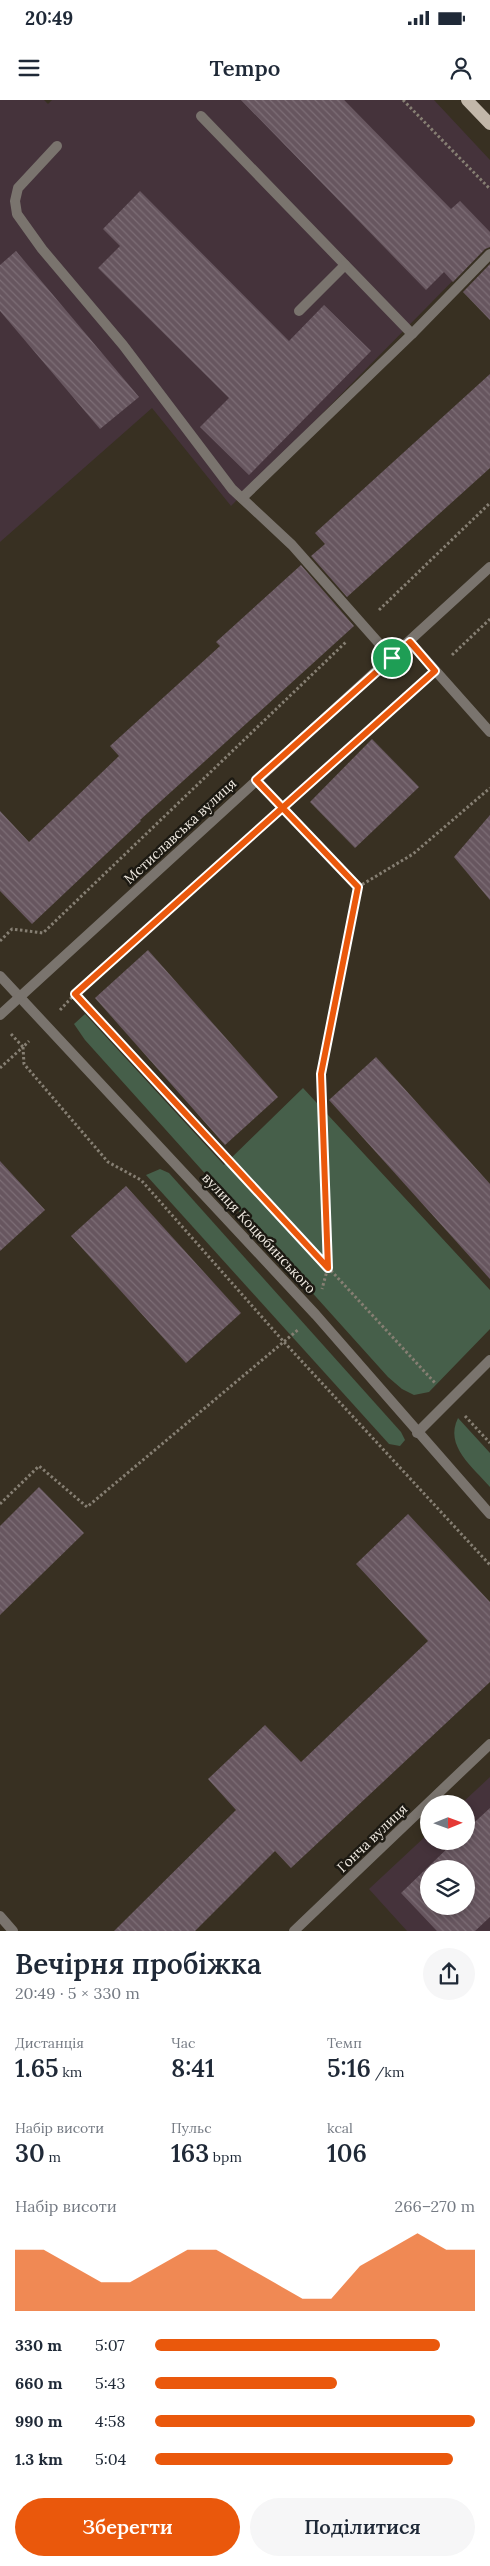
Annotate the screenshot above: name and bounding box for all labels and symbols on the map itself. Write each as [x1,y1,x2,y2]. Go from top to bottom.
pin [371,637,413,679]
street label: Мстиславська вулиця [120,774,240,888]
street label: вулиця Коцюбинського [198,1169,320,1297]
north arrow [420,1795,475,1850]
street label: Гонча вулиця [333,1800,411,1876]

